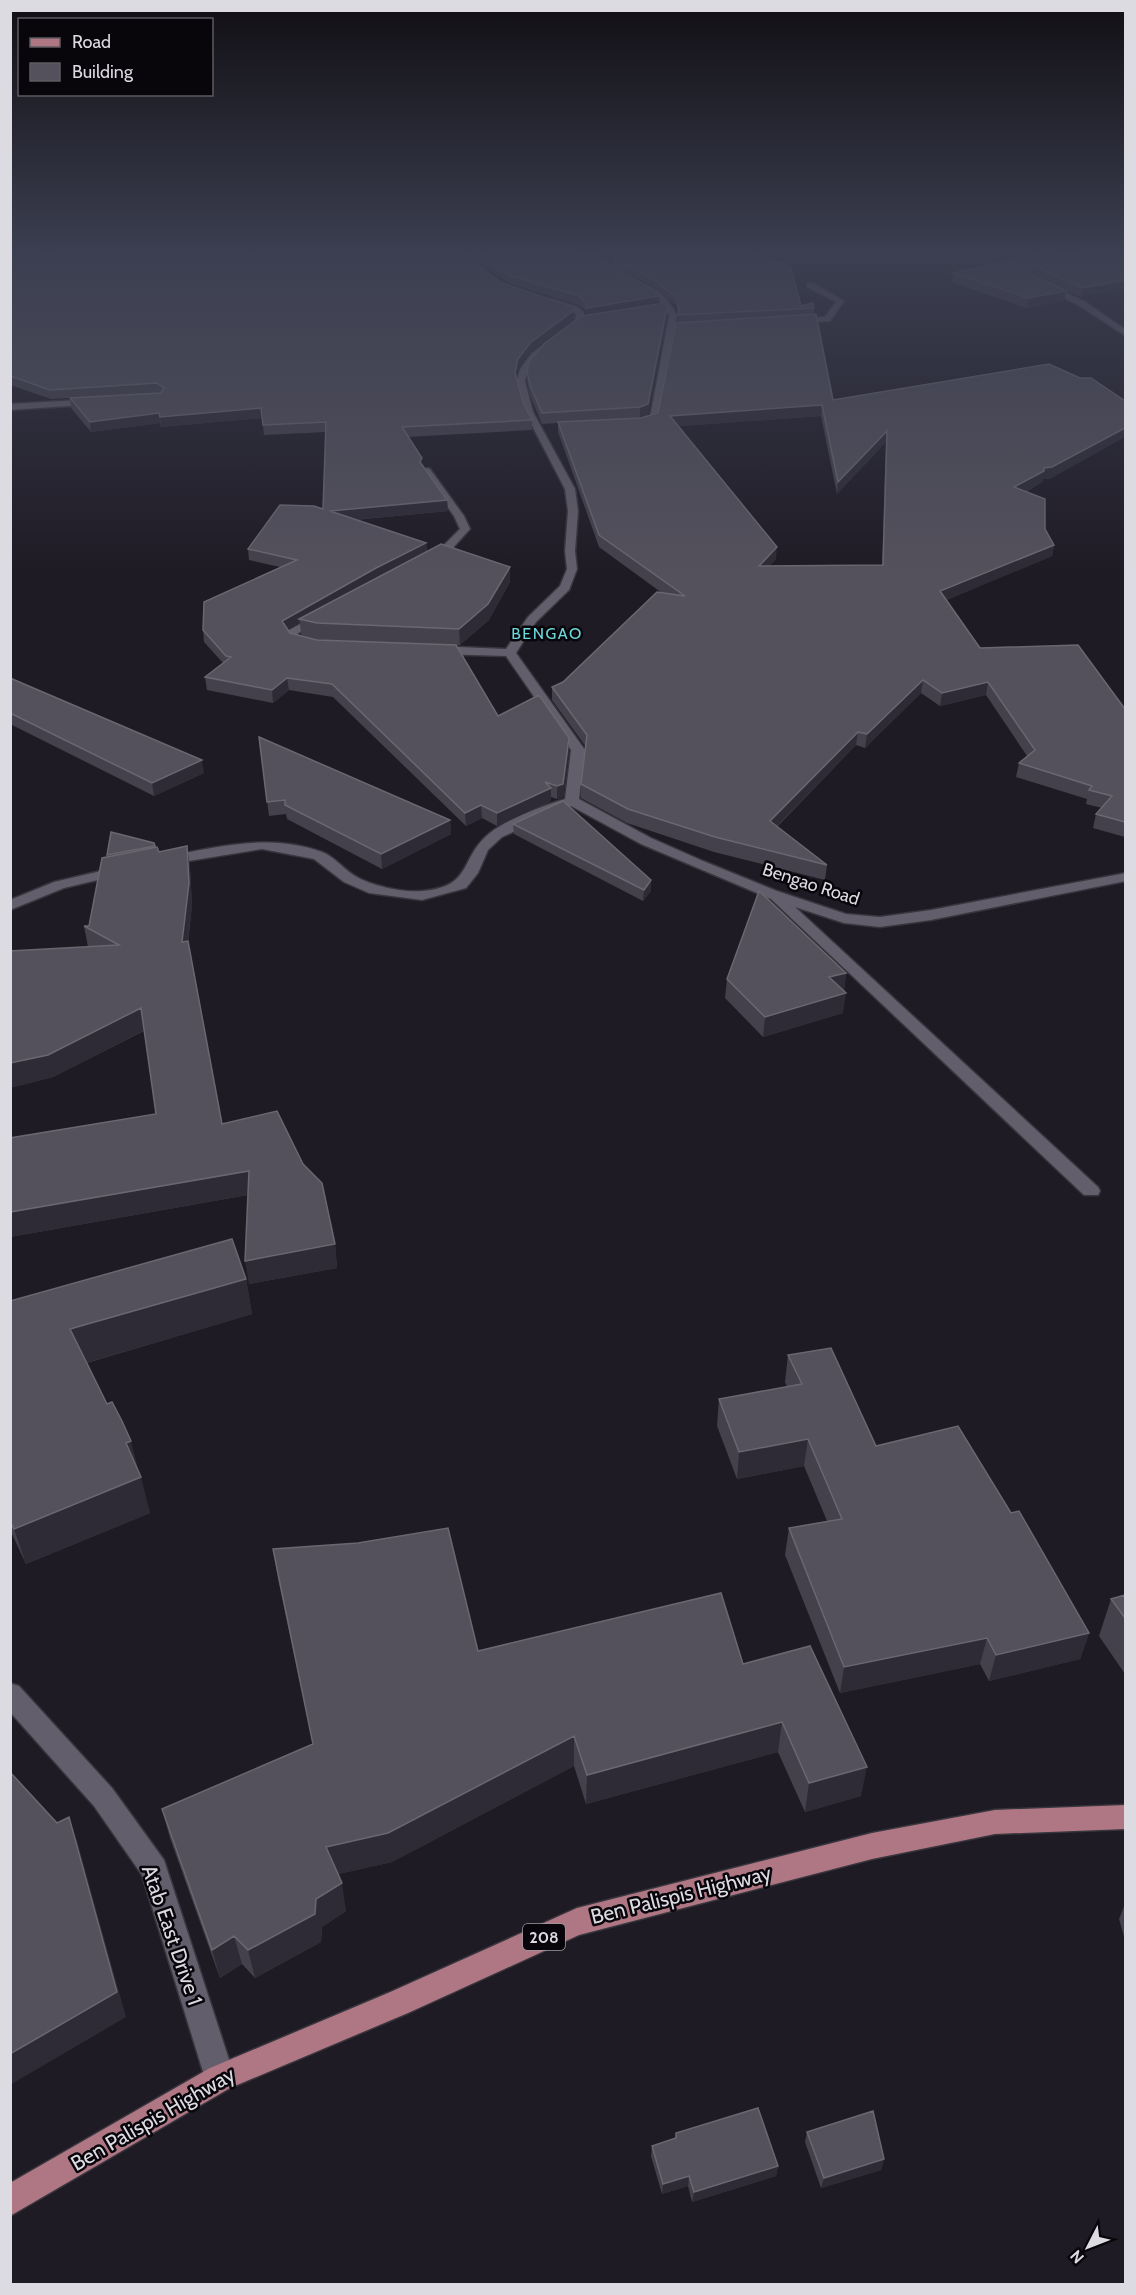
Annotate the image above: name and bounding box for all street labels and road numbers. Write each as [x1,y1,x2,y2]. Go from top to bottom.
street label: Bengao Road [760,858,862,910]
street label: Ben Palispis Highway [588,1860,774,1929]
street label: Atab East Drive 1 [137,1861,208,2008]
road number: 208 [523,1924,565,1950]
street label: Ben Palispis Highway [66,2061,240,2176]

